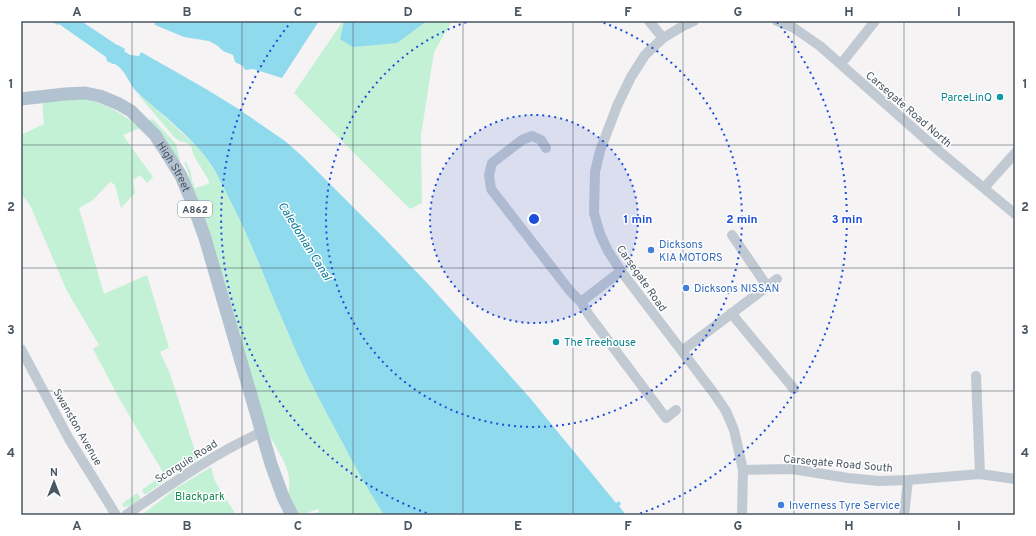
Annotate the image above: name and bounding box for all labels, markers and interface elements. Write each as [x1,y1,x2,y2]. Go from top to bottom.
text: A [72,5,82,21]
text: B [183,5,192,21]
text: C [294,5,302,21]
text: D [403,5,413,21]
text: E [514,5,522,21]
text: F [624,5,632,21]
text: G [734,5,743,21]
text: H [844,5,854,21]
text: I [957,5,961,21]
street label: Carsegate Road North [862,69,954,151]
text: 1 [8,77,14,93]
text: 1 [1022,77,1028,93]
place label: ParceLinQ [941,91,992,105]
marker: ParceLinQ [995,92,1005,102]
street label: High Street [153,139,193,194]
water label: Caledonian Canal [273,199,335,285]
text: 2 [7,200,15,216]
text: 2 [1021,200,1029,216]
road number: A862 [178,201,212,217]
centre of rings [527,212,541,226]
text: 1 min [624,212,652,228]
text: 2 min [726,212,758,228]
text: 3 min [831,212,863,228]
place label: Dicksons KIA MOTORS [659,238,723,265]
street label: Carsegate Road [613,242,669,315]
marker: Dicksons KIA MOTORS [646,245,656,255]
place label: Dicksons NISSAN [694,282,779,296]
marker: Dicksons NISSAN [681,283,691,293]
text: 3 [7,323,15,339]
text: 3 [1021,323,1029,339]
place label: The Treehouse [564,336,636,350]
marker: The Treehouse [551,337,561,347]
street label: Swanston Avenue [49,387,105,468]
street label: Scorguie Road [153,437,220,487]
text: 4 [7,446,15,462]
text: 4 [1021,446,1029,462]
street label: Carsegate Road South [783,452,893,476]
north arrow [34,462,74,502]
text: N [50,466,58,480]
park label: Blackpark [175,490,225,504]
place label: Inverness Tyre Service [789,499,900,513]
marker: Inverness Tyre Service [776,500,786,510]
text: A [72,519,82,535]
text: B [183,519,192,535]
text: C [294,519,302,535]
text: D [403,519,413,535]
text: E [514,519,522,535]
text: F [624,519,632,535]
text: G [734,519,743,535]
text: H [844,519,854,535]
text: I [957,519,961,535]

